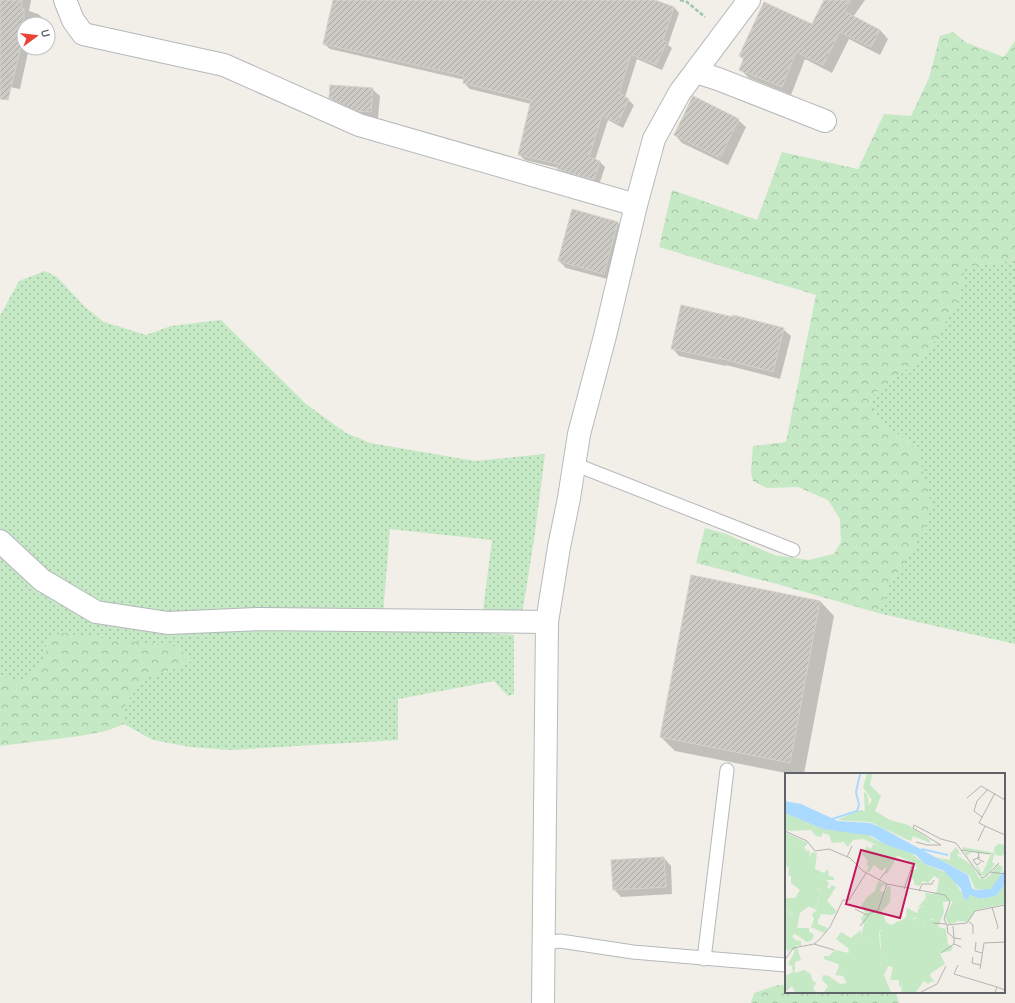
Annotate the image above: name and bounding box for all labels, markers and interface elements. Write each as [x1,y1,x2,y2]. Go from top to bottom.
north arrow [16,16,56,56]
text: U [38,28,53,39]
inset map [785,773,1005,993]

